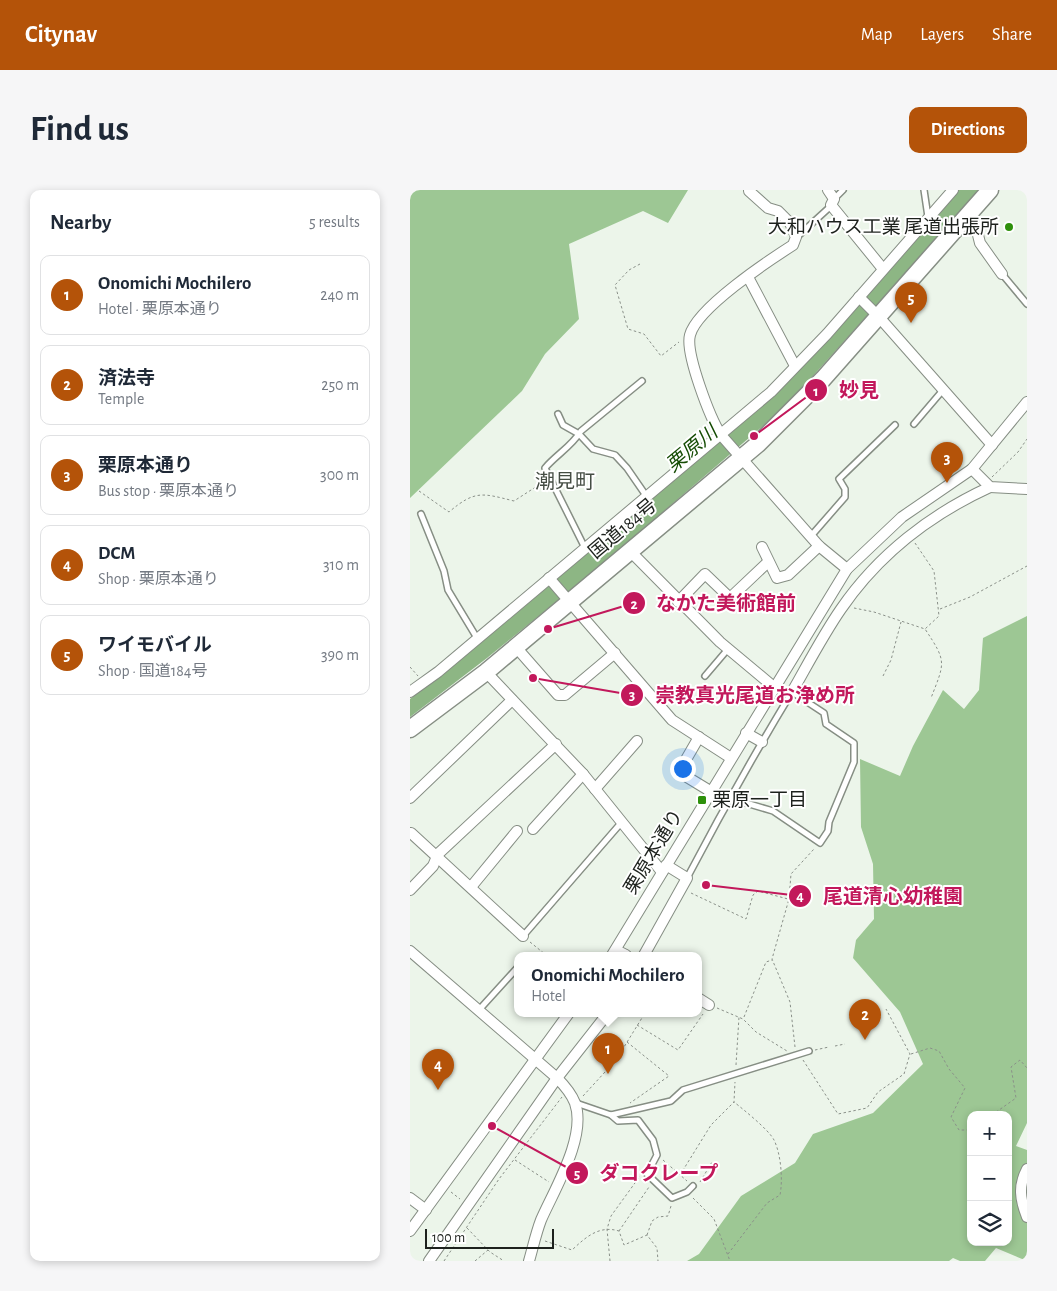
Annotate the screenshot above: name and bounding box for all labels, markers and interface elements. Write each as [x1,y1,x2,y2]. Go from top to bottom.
text: Citynav [25,23,97,47]
text: Map [861,26,892,44]
text: Layers [920,26,964,44]
text: Share [992,26,1032,44]
button: Directions [909,107,1027,153]
text: Find us [30,112,129,147]
text: Nearby [50,212,111,233]
text: 5 results [309,214,360,230]
place label: 大和ハウス工業 尾道出張所 [768,217,999,237]
marker: 大和ハウス工業 尾道出張所 [1003,221,1015,233]
text: Onomichi Mochilero [98,274,251,293]
pin: 5 [895,282,927,323]
text: 1 [64,287,70,303]
text: 240 m [320,287,359,303]
text: Hotel · 栗原本通り [98,301,222,317]
text: 済法寺 [98,369,155,388]
callout: 妙見 [804,373,889,408]
text: 2 [63,377,71,393]
text: 250 m [321,377,359,393]
text: 妙見 [839,380,879,401]
text: 1 [813,384,819,399]
text: Temple [98,391,144,407]
water label: 栗原川 [663,421,723,476]
pin: 3 [931,442,963,483]
text: 栗原本通り [98,456,193,475]
text: 3 [64,467,70,483]
text: 300 m [320,467,359,483]
district label: 潮見町 [535,471,595,492]
text: Bus stop · 栗原本通り [98,483,239,499]
street label: 国道184号 [585,495,660,563]
text: DCM [98,544,135,563]
text: 4 [63,557,71,573]
text: 310 m [323,557,359,573]
text: Shop · 栗原本通り [98,571,219,587]
callout: なかた美術館前 [621,586,806,621]
text: なかた美術館前 [656,592,796,614]
text: 2 [630,597,638,612]
text: ワイモバイル [98,636,212,655]
text: 5 [64,647,70,663]
text: 390 m [321,647,359,663]
text: Shop · 国道184号 [98,663,207,679]
callout: 崇教真光尾道お浄め所 [620,678,865,713]
text: 崇教真光尾道お浄め所 [655,684,855,706]
text: 3 [629,688,635,703]
your location [670,756,696,782]
place label: 栗原一丁目 [712,790,807,810]
marker: 栗原一丁目 [696,794,708,806]
street label: 栗原本通り [621,806,687,898]
callout: 尾道清心幼稚園 [788,879,973,914]
text: 尾道清心幼稚園 [823,885,963,907]
text: 4 [796,889,804,904]
popup [514,952,702,1017]
text: Onomichi Mochilero [531,966,685,985]
text: Hotel [531,988,566,1004]
pin: 2 [849,999,881,1040]
pin: 1 [592,1033,624,1074]
pin: 4 [422,1049,454,1090]
map controls [967,1111,1012,1246]
button: + [967,1111,1012,1156]
callout: ダコクレープ [564,1156,729,1191]
button: − [967,1156,1012,1201]
text: ダコクレープ [600,1162,718,1184]
text: 5 [574,1167,580,1182]
button: layers [967,1201,1012,1246]
scale bar [425,1226,554,1249]
text: 100 m [432,1231,465,1245]

